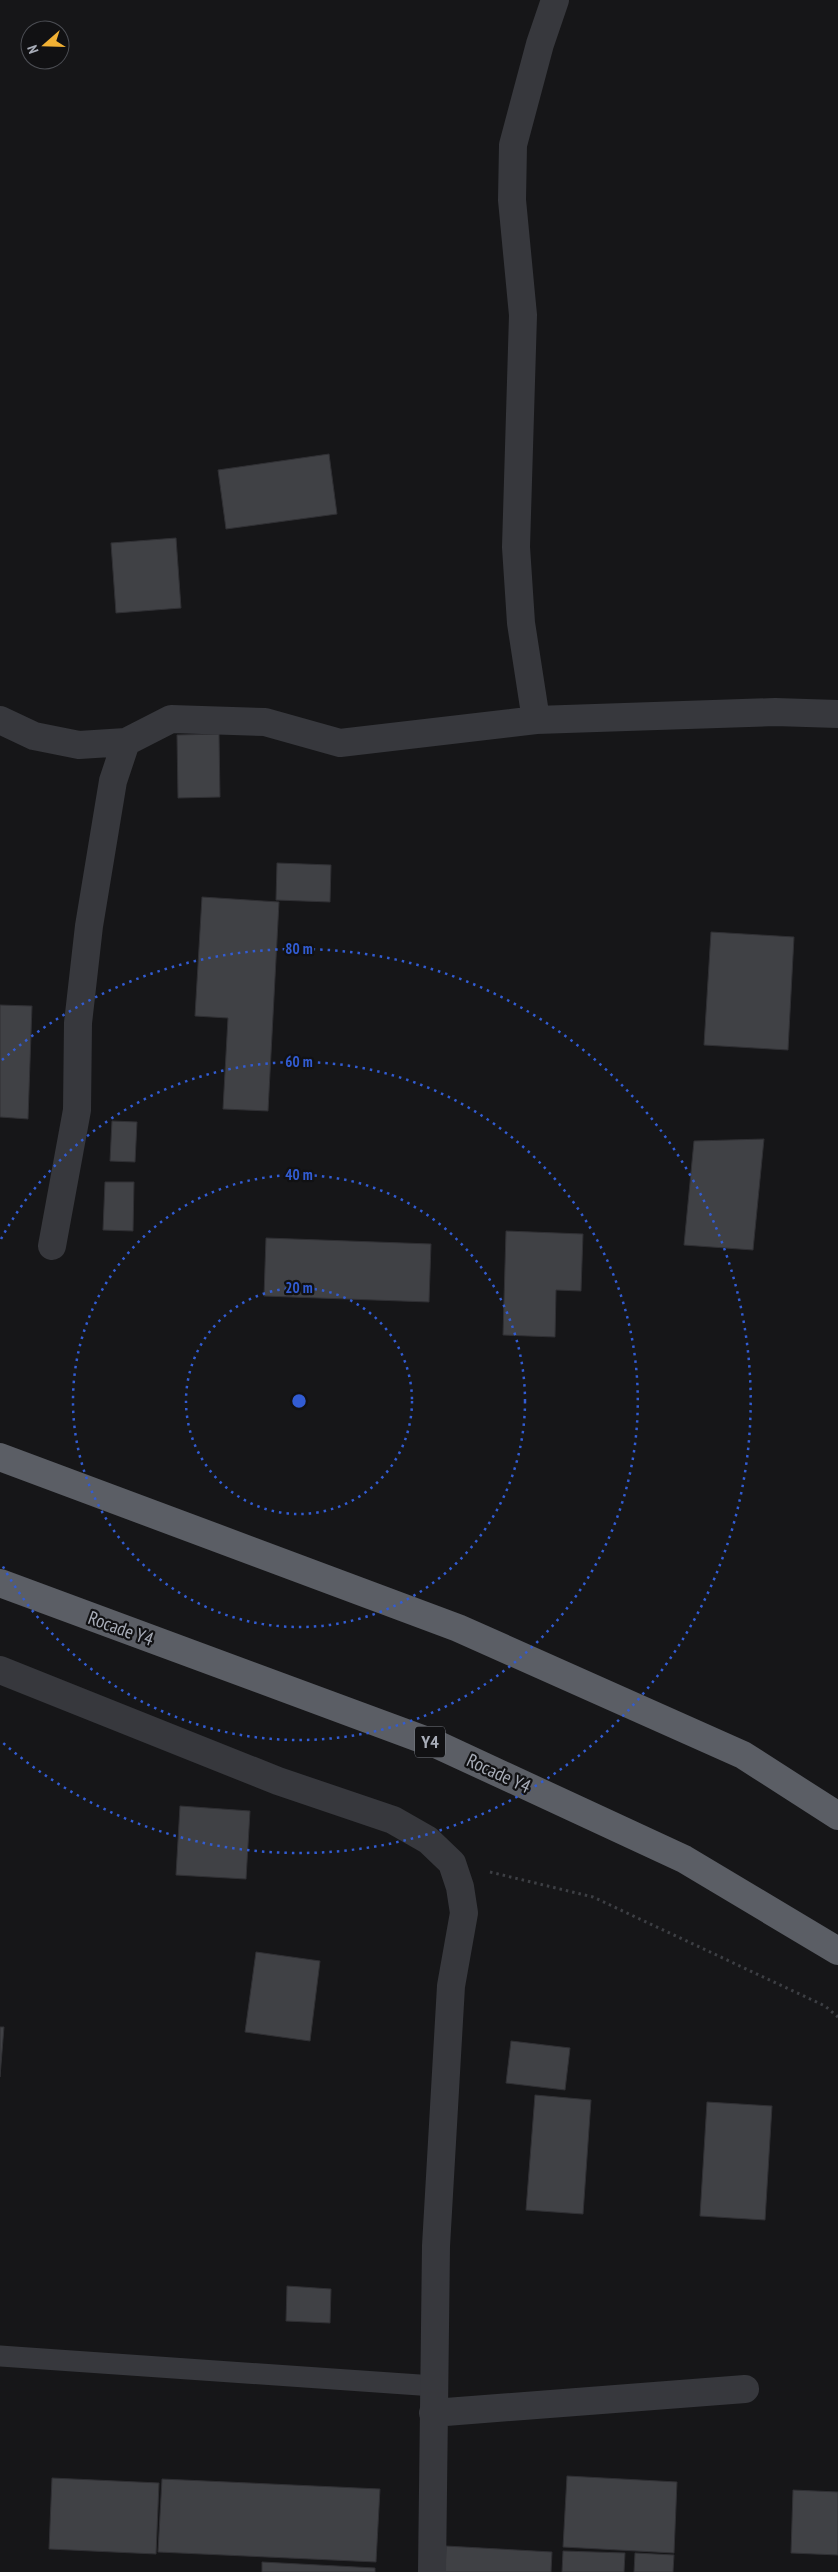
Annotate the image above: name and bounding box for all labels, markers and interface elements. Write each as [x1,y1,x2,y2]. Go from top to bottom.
north arrow [20,20,70,70]
text: N [23,43,43,56]
text: 80 m [285,939,313,958]
text: 60 m [285,1052,313,1071]
text: 40 m [285,1165,313,1184]
text: 20 m [285,1278,313,1297]
centre of rings [290,1392,308,1410]
street label: Rocade Y4 [85,1605,157,1651]
road number: Y4 [415,1726,445,1758]
street label: Rocade Y4 [463,1748,535,1798]

